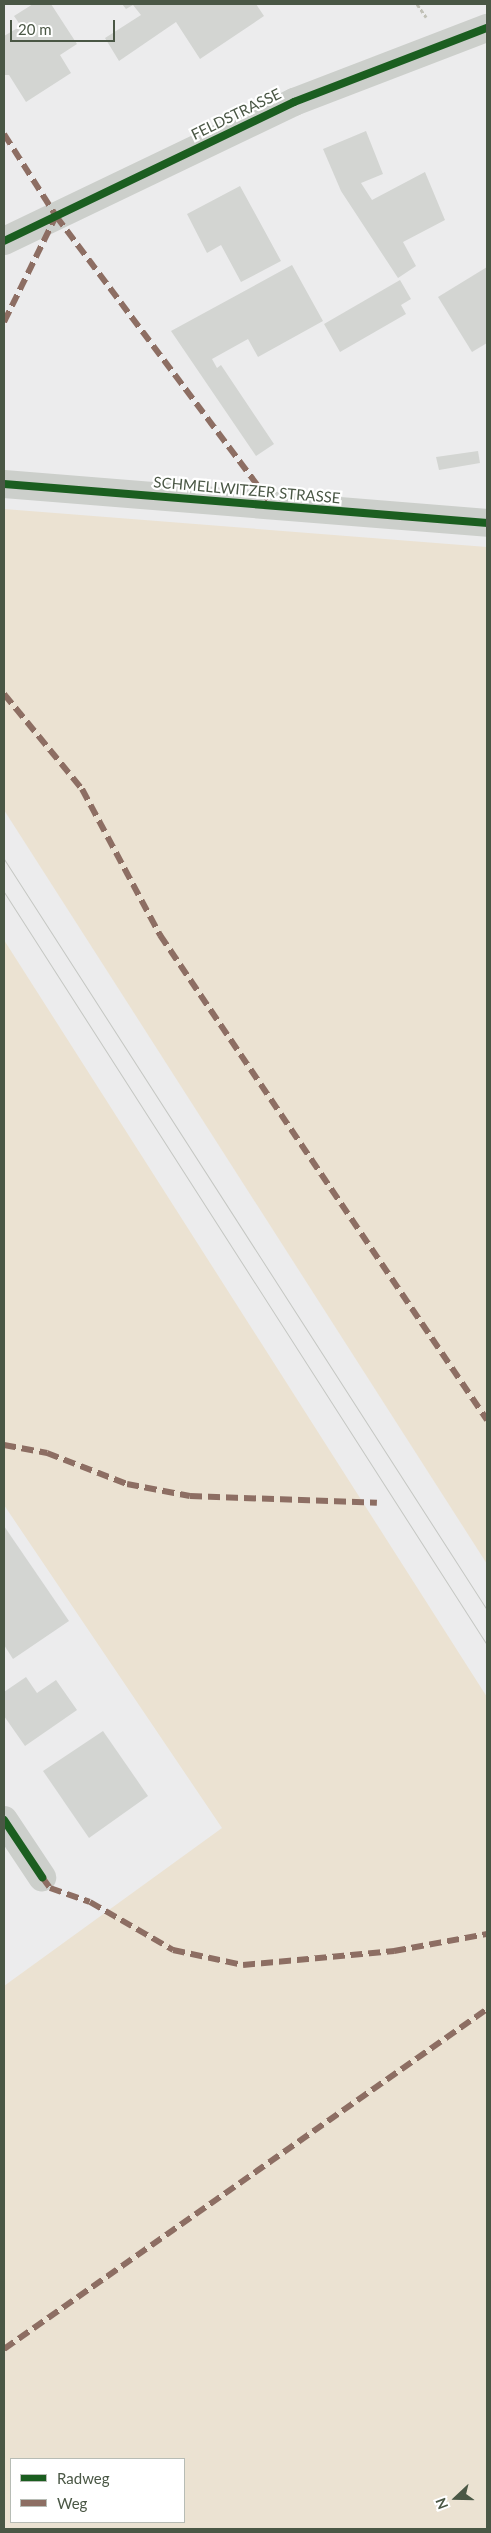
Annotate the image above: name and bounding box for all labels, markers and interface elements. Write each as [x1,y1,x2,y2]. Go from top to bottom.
scale bar [12,10,118,42]
text: 20 m [18,20,52,38]
street label: FELDSTRASSE [188,84,284,144]
street label: SCHMELLWITZER STRASSE [153,473,341,507]
legend [10,2458,185,2523]
text: Radweg [57,2469,110,2487]
north arrow [431,2473,481,2523]
text: Weg [57,2494,87,2512]
text: N [432,2495,451,2512]

